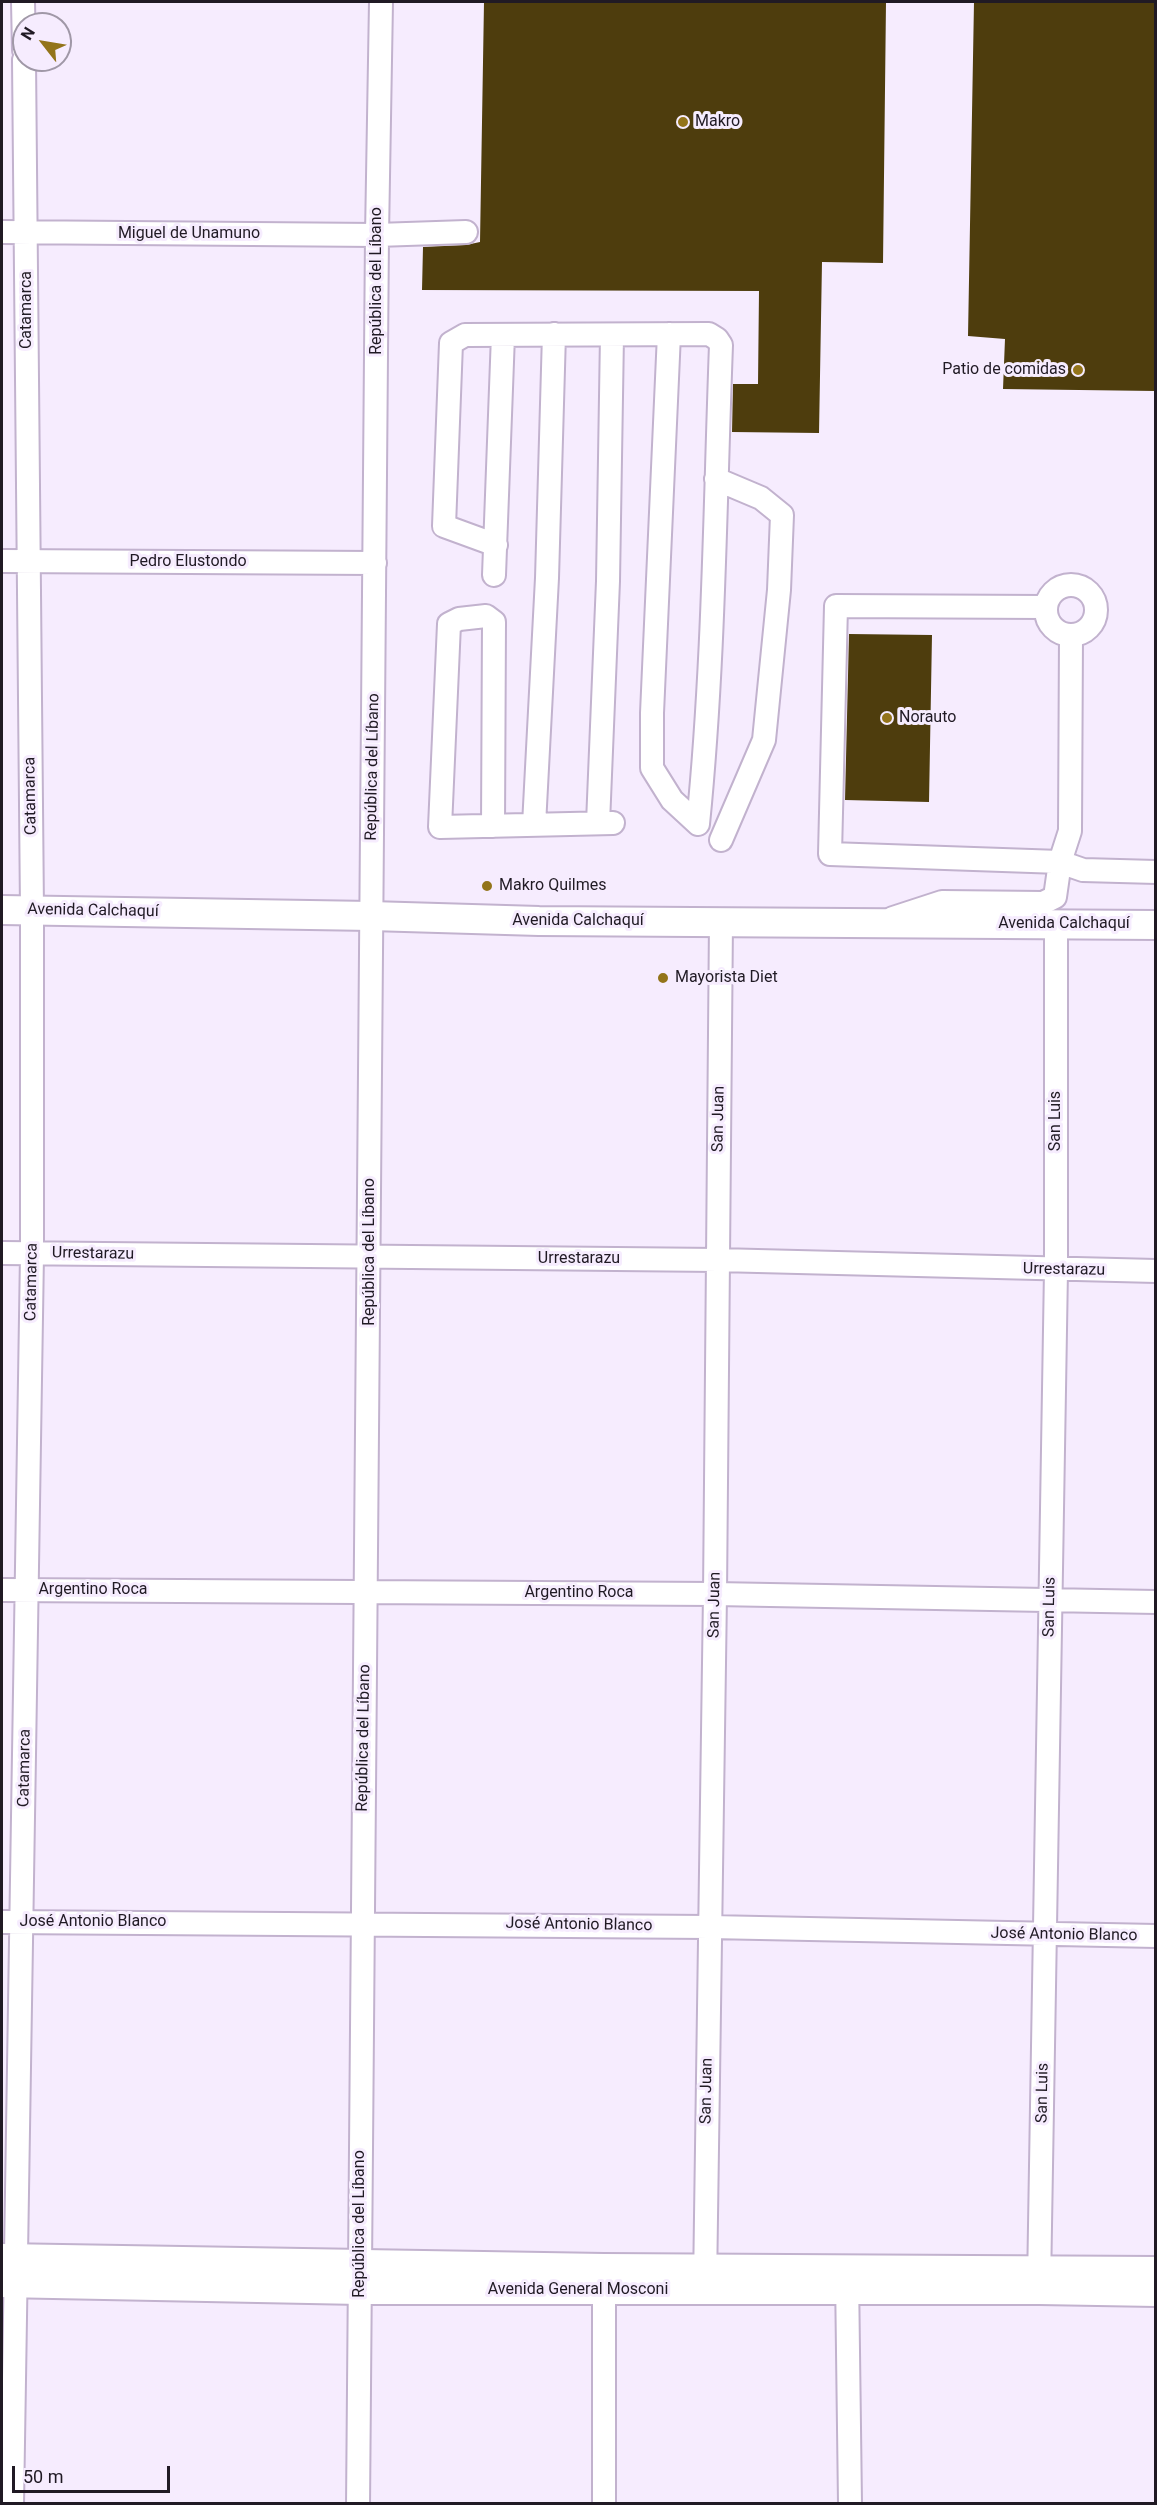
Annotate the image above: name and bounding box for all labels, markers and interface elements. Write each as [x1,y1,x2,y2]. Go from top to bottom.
north arrow [12,12,72,72]
text: N [17,24,39,43]
place label: Makro [695,112,740,132]
marker: Makro [676,115,690,129]
street label: República del Líbano [367,207,387,355]
street label: Miguel de Unamuno [118,224,260,244]
street label: Catamarca [17,271,37,349]
place label: Patio de comidas [942,360,1066,380]
marker: Patio de comidas [1071,363,1085,377]
street label: Pedro Elustondo [129,552,247,572]
street label: República del Líbano [362,693,384,841]
place label: Norauto [899,708,956,728]
marker: Norauto [880,711,894,725]
street label: Catamarca [21,757,41,835]
place label: Makro Quilmes [499,876,607,896]
marker: Makro Quilmes [480,879,494,893]
street label: Avenida Calchaquí [27,900,159,922]
street label: Avenida Calchaquí [512,911,644,931]
street label: Avenida Calchaquí [998,914,1130,934]
place label: Mayorista Diet [675,968,778,988]
marker: Mayorista Diet [656,971,670,985]
street label: San Juan [709,1086,729,1152]
street label: San Luis [1046,1091,1066,1151]
street label: República del Líbano [360,1178,380,1326]
street label: Catamarca [22,1243,42,1321]
street label: Urrestarazu [52,1244,134,1264]
street label: Urrestarazu [538,1249,620,1269]
street label: Urrestarazu [1023,1260,1105,1280]
street label: San Juan [705,1572,725,1638]
street label: San Luis [1040,1577,1060,1637]
street label: Argentino Roca [38,1580,148,1600]
street label: Argentino Roca [524,1583,634,1603]
street label: República del Líbano [353,1664,375,1812]
street label: Catamarca [15,1729,35,1807]
street label: José Antonio Blanco [20,1912,166,1932]
street label: José Antonio Blanco [505,1914,653,1936]
street label: José Antonio Blanco [990,1924,1138,1946]
street label: San Juan [697,2058,717,2124]
street label: San Luis [1033,2063,1053,2123]
street label: República del Líbano [350,2150,370,2298]
street label: Avenida General Mosconi [488,2280,668,2300]
scale bar [15,2454,172,2492]
text: 50 m [23,2466,63,2487]

